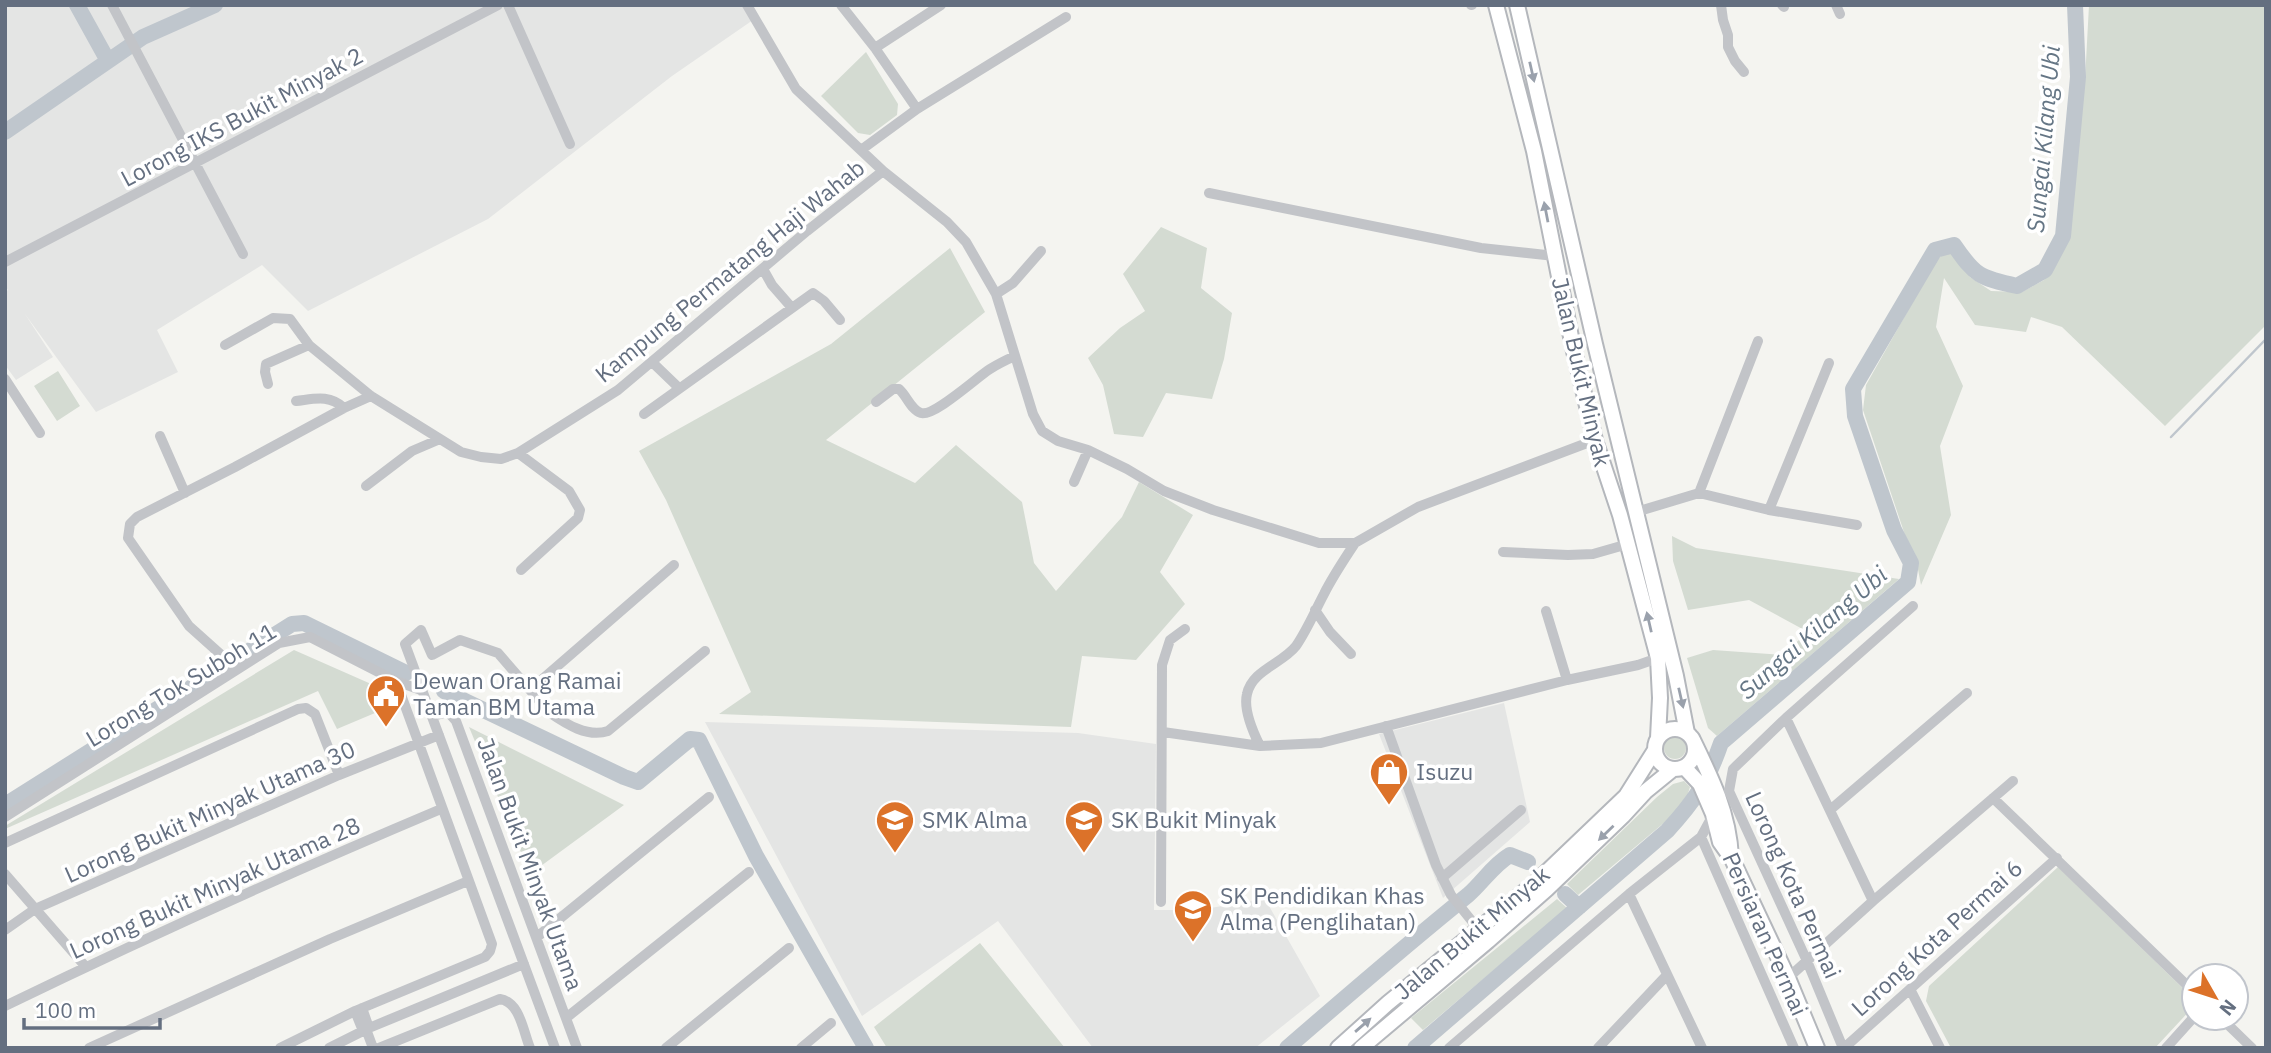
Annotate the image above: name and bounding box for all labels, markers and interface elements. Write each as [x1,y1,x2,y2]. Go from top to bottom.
street label: Lorong IKS Bukit Minyak 2 [115,39,368,193]
water label: Sungai Kilang Ubi [2019,43,2067,234]
one-way arrow [1527,61,1538,83]
street label: Kampung Permatang Haji Wahab [588,152,870,388]
one-way arrow [1540,201,1551,223]
street label: Jalan Bukit Minyak [1546,274,1618,469]
water label: Sungai Kilang Ubi [1731,558,1894,706]
one-way arrow [1643,611,1654,633]
street label: Lorong Tok Suboh 11 [80,615,281,753]
place label: Dewan Orang Ramai Taman BM Utama [413,665,622,721]
public building icon: Dewan Orang Ramai Taman BM Utama [365,673,407,728]
one-way arrow [1676,687,1687,709]
street label: Lorong Bukit Minyak Utama 30 [60,733,360,889]
street label: Jalan Bukit Minyak Utama [471,733,591,994]
shop icon: Isuzu [1368,751,1410,806]
place label: Isuzu [1416,756,1473,786]
street label: Lorong Kota Permai [1739,787,1849,983]
school or university icon: SMK Alma [874,799,916,854]
school or university icon: SK Bukit Minyak [1063,799,1105,854]
place label: SMK Alma [922,804,1027,834]
place label: SK Bukit Minyak [1111,804,1277,834]
street label: Lorong Bukit Minyak Utama 28 [65,809,365,965]
one-way arrow [1598,825,1614,841]
street label: Persiaran Permai [1717,847,1815,1020]
street label: Lorong Kota Permai 6 [1844,852,2028,1022]
street label: Jalan Bukit Minyak [1388,859,1555,1006]
place label: SK Pendidikan Khas Alma (Penglihatan) [1220,880,1425,936]
school or university icon: SK Pendidikan Khas Alma (Penglihatan) [1172,888,1214,943]
north arrow [2180,962,2250,1032]
scale bar [24,986,161,1030]
text: N [2215,995,2242,1021]
text: 100 m [35,996,96,1024]
one-way arrow [1354,1017,1372,1033]

